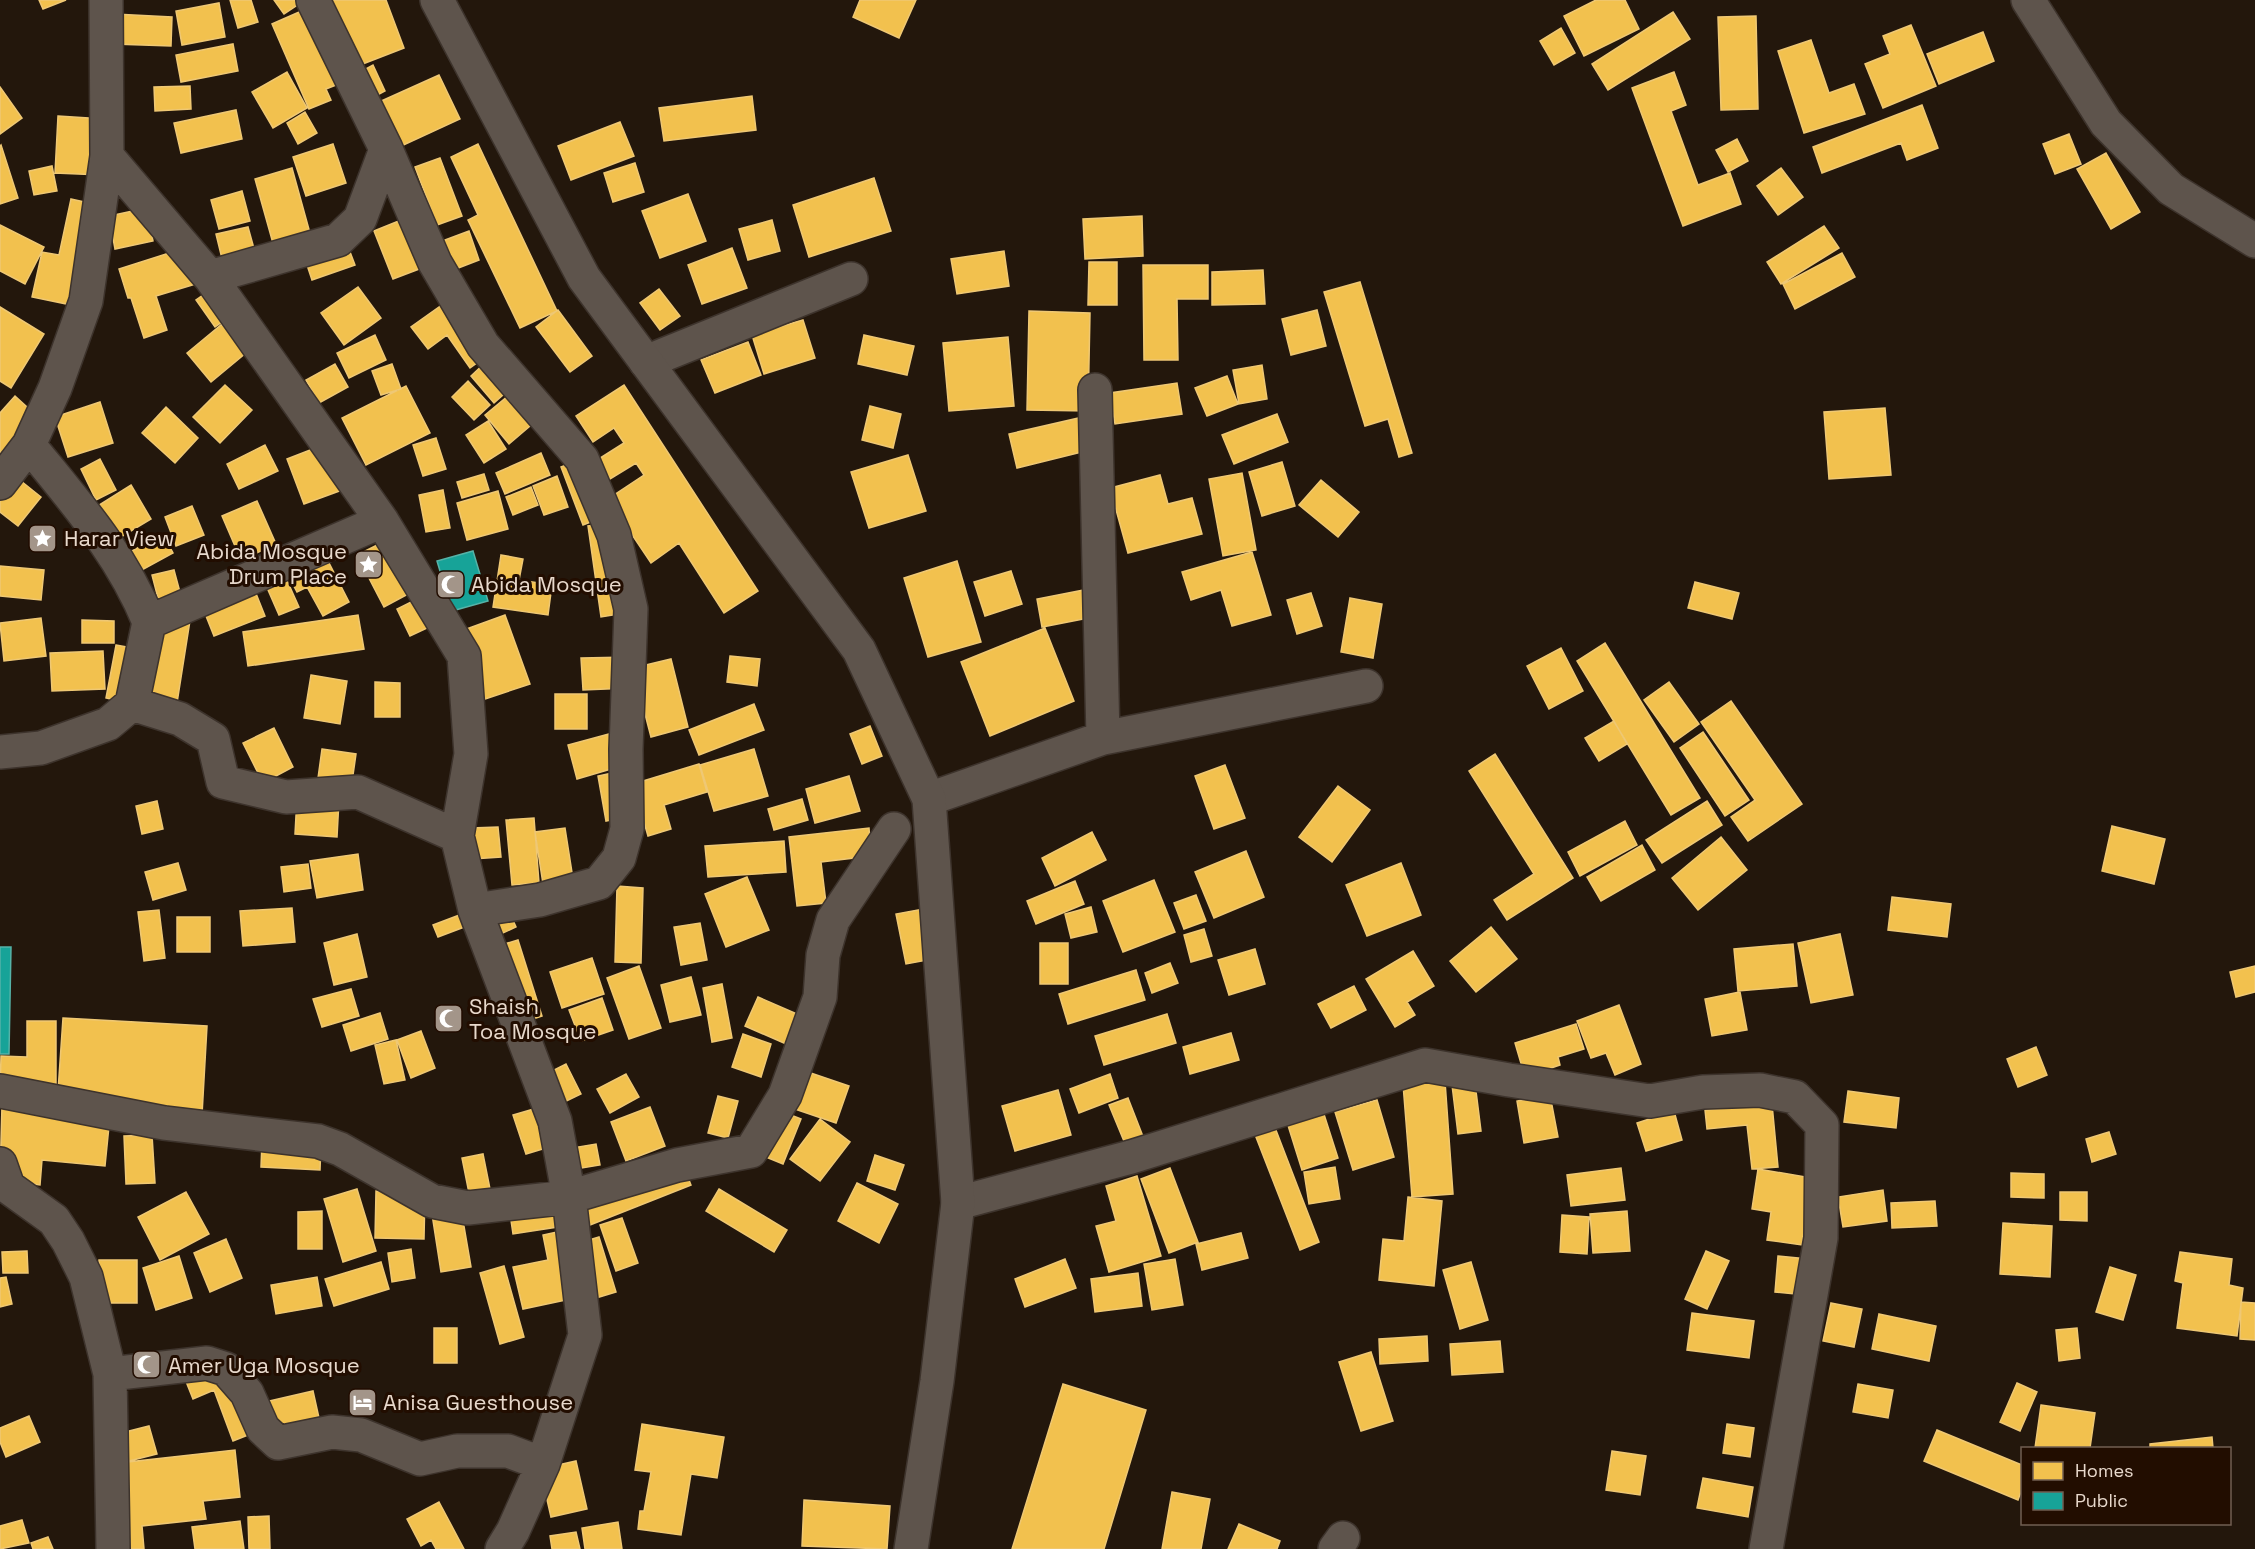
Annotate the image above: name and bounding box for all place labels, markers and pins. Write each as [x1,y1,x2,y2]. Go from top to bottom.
place icon: Harar View [27,522,59,554]
place label: Harar View [64,524,175,552]
place label: Abida Mosque Drum Place [196,537,347,590]
place icon: Abida Mosque Drum Place [352,548,384,580]
mosque icon: Abida Mosque [434,568,466,600]
place label: Abida Mosque [471,570,622,598]
place label: Shaish Toa Mosque [469,992,597,1045]
mosque icon: Shaish Toa Mosque [432,1003,464,1035]
mosque icon: Amer Uga Mosque [131,1349,163,1381]
place label: Amer Uga Mosque [168,1351,360,1379]
hotel icon: Anisa Guesthouse [346,1386,378,1418]
place label: Anisa Guesthouse [383,1388,573,1416]

